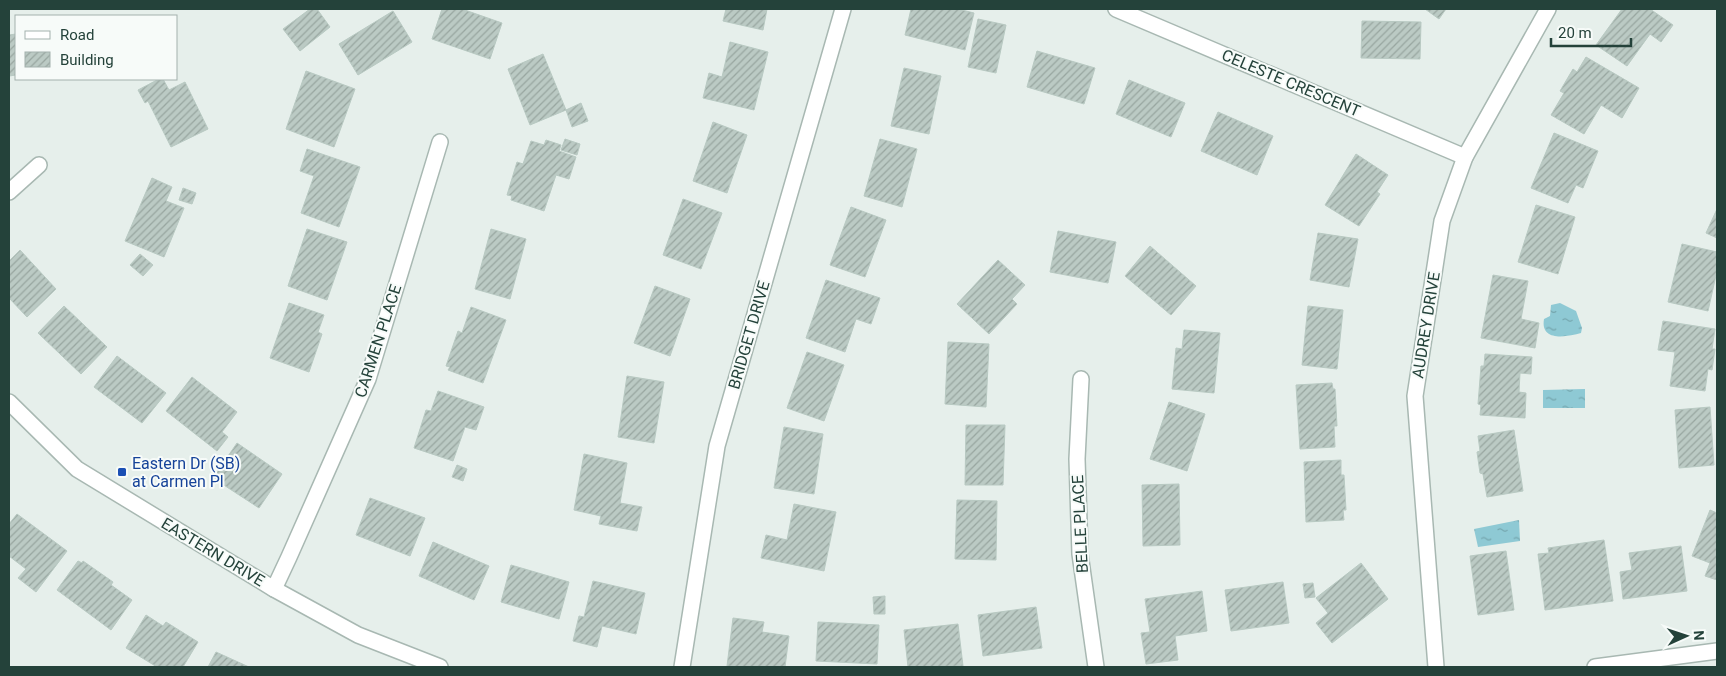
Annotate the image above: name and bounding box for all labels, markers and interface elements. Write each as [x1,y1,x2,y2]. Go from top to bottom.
legend [15,15,178,80]
scale bar [1551,15,1631,47]
text: 20 m [1558,24,1592,42]
text: Road [60,26,94,44]
street label: CELESTE CRESCENT [1219,45,1363,121]
text: Building [60,51,114,69]
street label: AUDREY DRIVE [1408,270,1444,380]
street label: BRIDGET DRIVE [724,279,774,391]
street label: CARMEN PLACE [351,282,405,400]
place label: Eastern Dr (SB) at Carmen Pl [132,454,240,491]
marker: Eastern Dr (SB) at Carmen Pl [116,466,128,478]
street label: BELLE PLACE [1068,475,1092,573]
street label: EASTERN DRIVE [158,514,268,590]
north arrow [1661,611,1711,661]
text: N [1691,630,1707,641]

